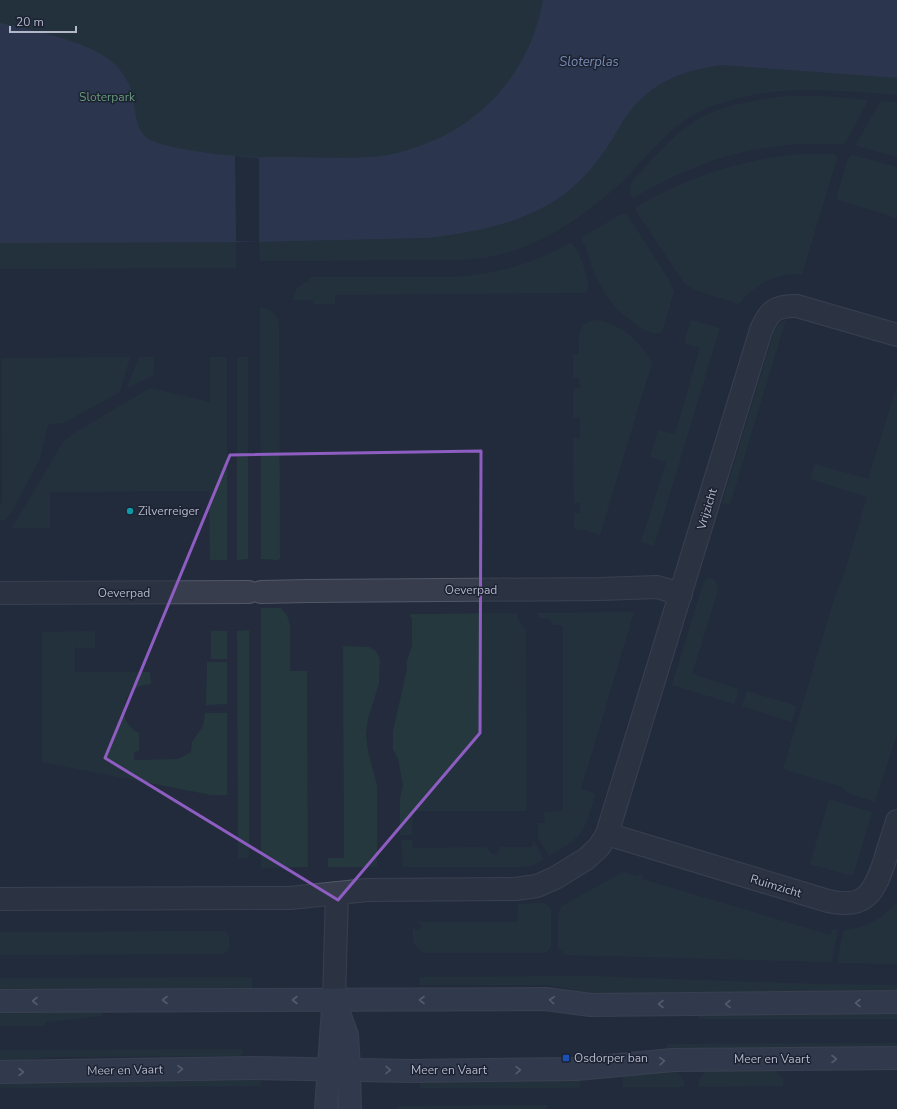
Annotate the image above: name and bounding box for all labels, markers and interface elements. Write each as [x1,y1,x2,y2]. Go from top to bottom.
scale bar [10,8,76,34]
text: 20 m [16,14,44,30]
water label: Sloterplas [559,53,619,71]
park label: Sloterpark [79,89,136,105]
street label: Vrijzicht [693,486,721,533]
place label: Zilverreiger [138,503,200,519]
marker: Zilverreiger [125,506,135,516]
street label: Oeverpad [445,582,497,598]
street label: Oeverpad [98,585,150,601]
street label: Ruimzicht [748,871,804,902]
one-way arrow [162,996,168,1004]
one-way arrow [292,996,298,1004]
one-way arrow [419,996,425,1004]
one-way arrow [549,996,555,1005]
one-way arrow [32,997,38,1005]
one-way arrow [855,998,861,1007]
one-way arrow [658,1000,664,1008]
one-way arrow [725,1000,731,1008]
place label: Osdorper ban [574,1050,648,1066]
street label: Meer en Vaart [734,1051,811,1067]
marker: Osdorper ban [561,1053,571,1063]
one-way arrow [831,1055,837,1063]
one-way arrow [659,1057,665,1066]
street label: Meer en Vaart [87,1061,164,1079]
street label: Meer en Vaart [411,1062,488,1078]
one-way arrow [177,1065,183,1073]
one-way arrow [515,1065,521,1074]
one-way arrow [385,1066,391,1074]
one-way arrow [18,1068,24,1076]

